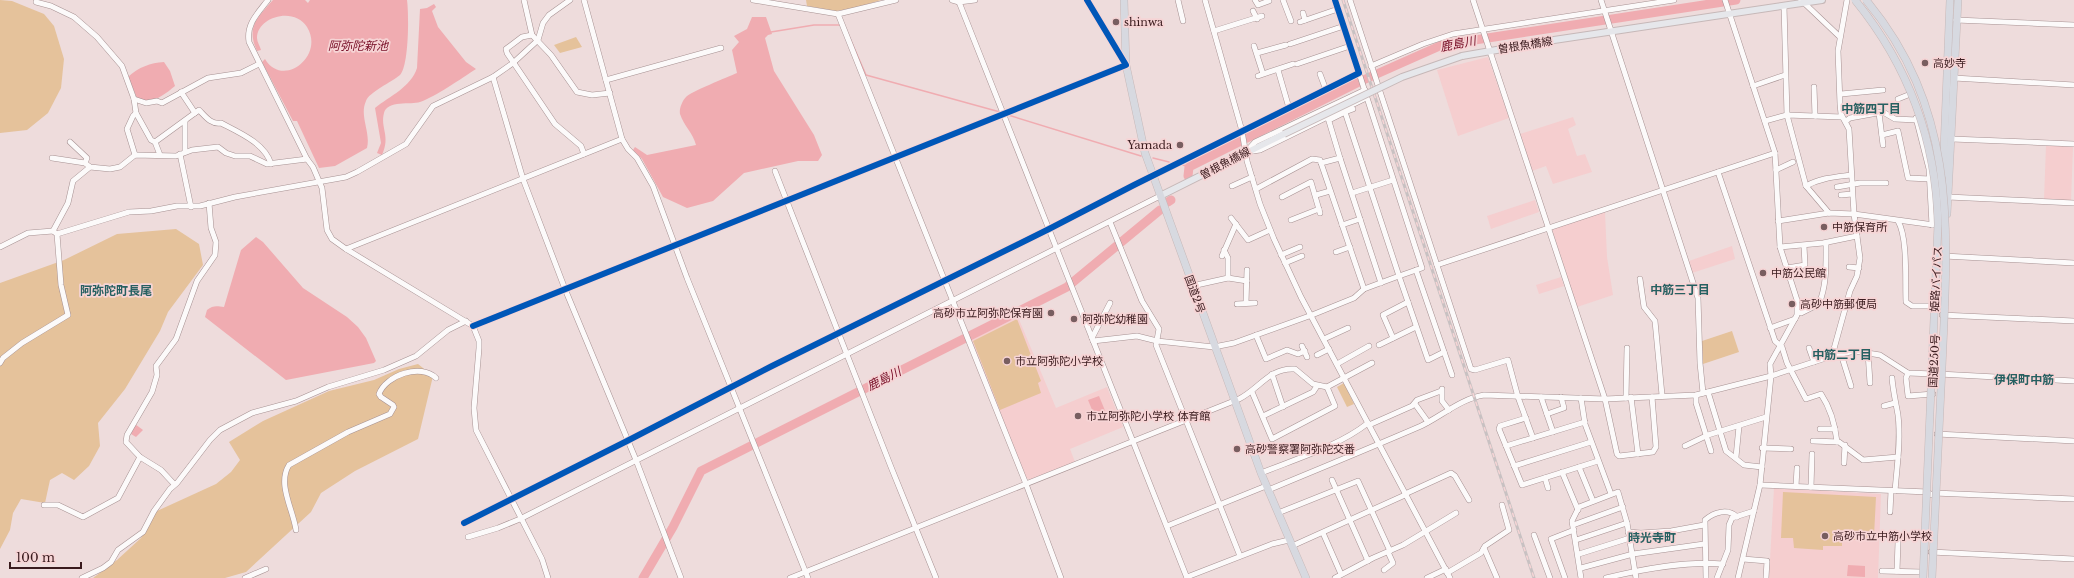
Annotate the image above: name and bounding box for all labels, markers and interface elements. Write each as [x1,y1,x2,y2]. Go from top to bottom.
place label: shinwa [1124,15,1164,29]
marker: shinwa [1111,17,1121,27]
water label: 鹿島川 [1439,32,1479,54]
street label: 曽根魚橋線 [1497,34,1553,56]
water label: 阿弥陀新池 [328,38,389,53]
place label: 高妙寺 [1933,56,1966,70]
marker: 高妙寺 [1920,58,1930,68]
district label: 中筋四丁目 [1841,101,1901,116]
place label: Yamada [1126,138,1173,152]
marker: Yamada [1175,140,1185,150]
street label: 曽根魚橋線 [1197,144,1253,182]
place label: 中筋保育所 [1832,220,1888,234]
marker: 中筋保育所 [1819,222,1829,232]
street label: 姫路バイパス [1927,246,1945,312]
place label: 中筋公民館 [1771,266,1826,280]
marker: 中筋公民館 [1758,268,1768,278]
street label: 国道2号 [1182,273,1208,315]
district label: 中筋三丁目 [1650,282,1710,297]
district label: 阿弥陀町長尾 [80,283,152,298]
place label: 高砂中筋郵便局 [1800,297,1877,311]
marker: 高砂中筋郵便局 [1787,299,1797,309]
place label: 高砂市立阿弥陀保育園 [933,306,1043,320]
marker: 高砂市立阿弥陀保育園 [1046,308,1056,318]
place label: 阿弥陀幼稚園 [1082,312,1148,326]
marker: 阿弥陀幼稚園 [1069,314,1079,324]
street label: 国道250号 [1926,334,1942,388]
district label: 中筋二丁目 [1812,347,1872,362]
place label: 市立阿弥陀小学校 [1015,354,1103,368]
marker: 市立阿弥陀小学校 [1002,356,1012,366]
water label: 鹿島川 [864,363,905,393]
district label: 伊保町中筋 [1994,372,2054,387]
place label: 市立阿弥陀小学校 体育館 [1086,409,1210,423]
marker: 市立阿弥陀小学校 体育館 [1073,411,1083,421]
place label: 高砂警察署阿弥陀交番 [1245,442,1355,456]
marker: 高砂警察署阿弥陀交番 [1232,444,1242,454]
place label: 高砂市立中筋小学校 [1833,529,1932,543]
district label: 時光寺町 [1628,530,1676,545]
marker: 高砂市立中筋小学校 [1820,531,1830,541]
scale bar [10,544,81,570]
text: 100 m [16,550,55,565]

